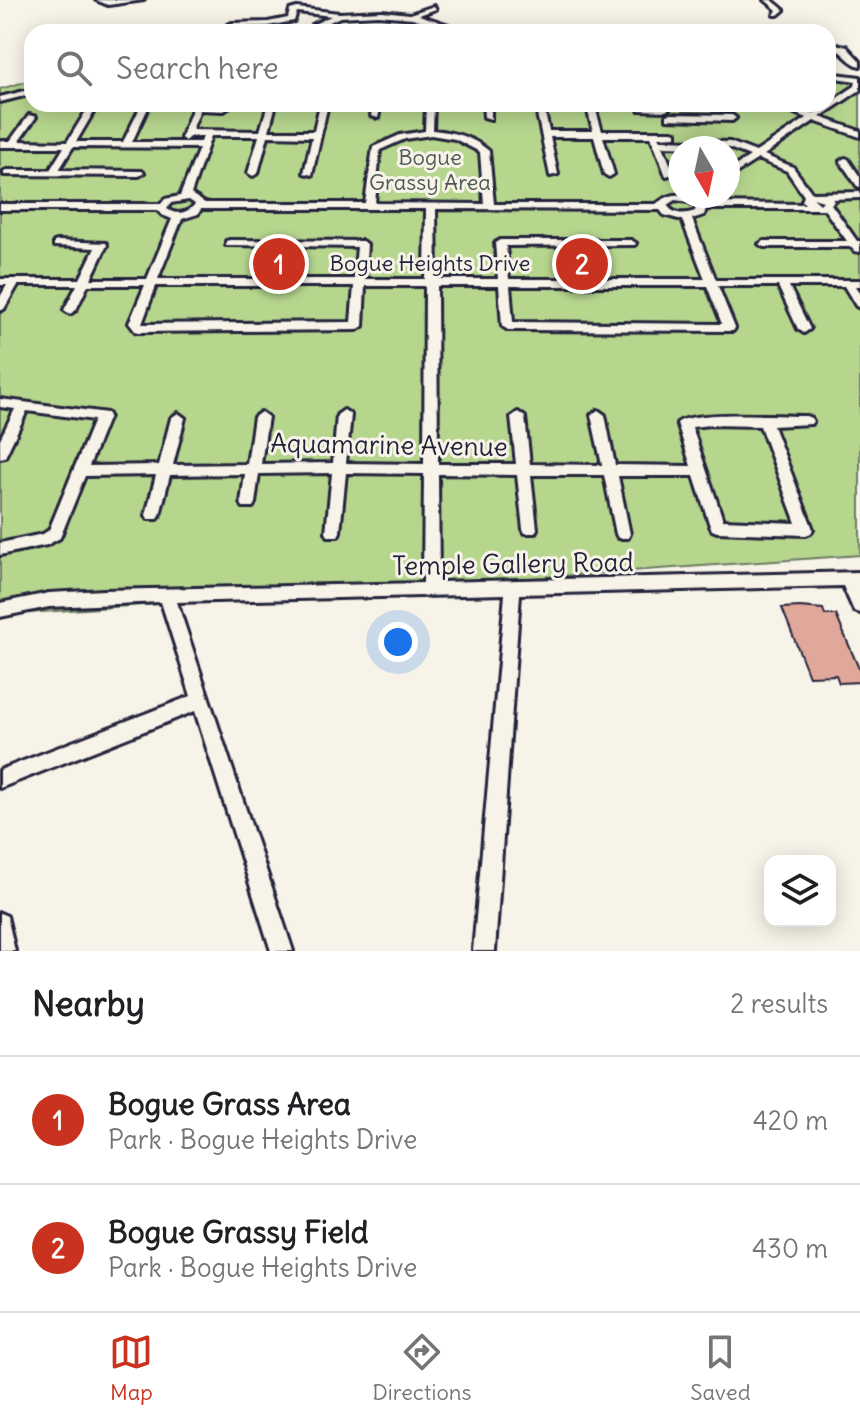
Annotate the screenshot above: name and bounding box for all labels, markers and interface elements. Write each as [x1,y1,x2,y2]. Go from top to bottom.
search box [24,24,836,112]
icon: search [52,46,96,90]
text: Search here [116,49,279,87]
north arrow [668,136,740,208]
park label: Bogue Grassy Area [369,143,491,196]
pin: 1 [253,234,305,294]
pin: 2 [556,234,608,294]
street label: Bogue Heights Drive [330,249,530,277]
street label: Aquamarine Avenue [270,426,508,463]
street label: Temple Gallery Road [392,545,634,582]
your location [378,622,418,662]
map controls [764,855,836,927]
button: layers [764,855,836,927]
text: Nearby [32,982,145,1025]
text: 2 results [730,987,828,1020]
text: Bogue Grass Area [108,1085,351,1123]
text: 1 [53,1104,63,1137]
text: 420 m [753,1104,828,1137]
text: Park · Bogue Heights Drive [108,1123,417,1156]
text: Bogue Grassy Field [108,1213,368,1251]
text: 2 [51,1232,65,1265]
text: 430 m [752,1232,828,1265]
text: Park · Bogue Heights Drive [108,1251,417,1284]
tab: Map [109,1330,153,1406]
tab: Directions [372,1330,472,1406]
tab: Saved [690,1330,751,1406]

